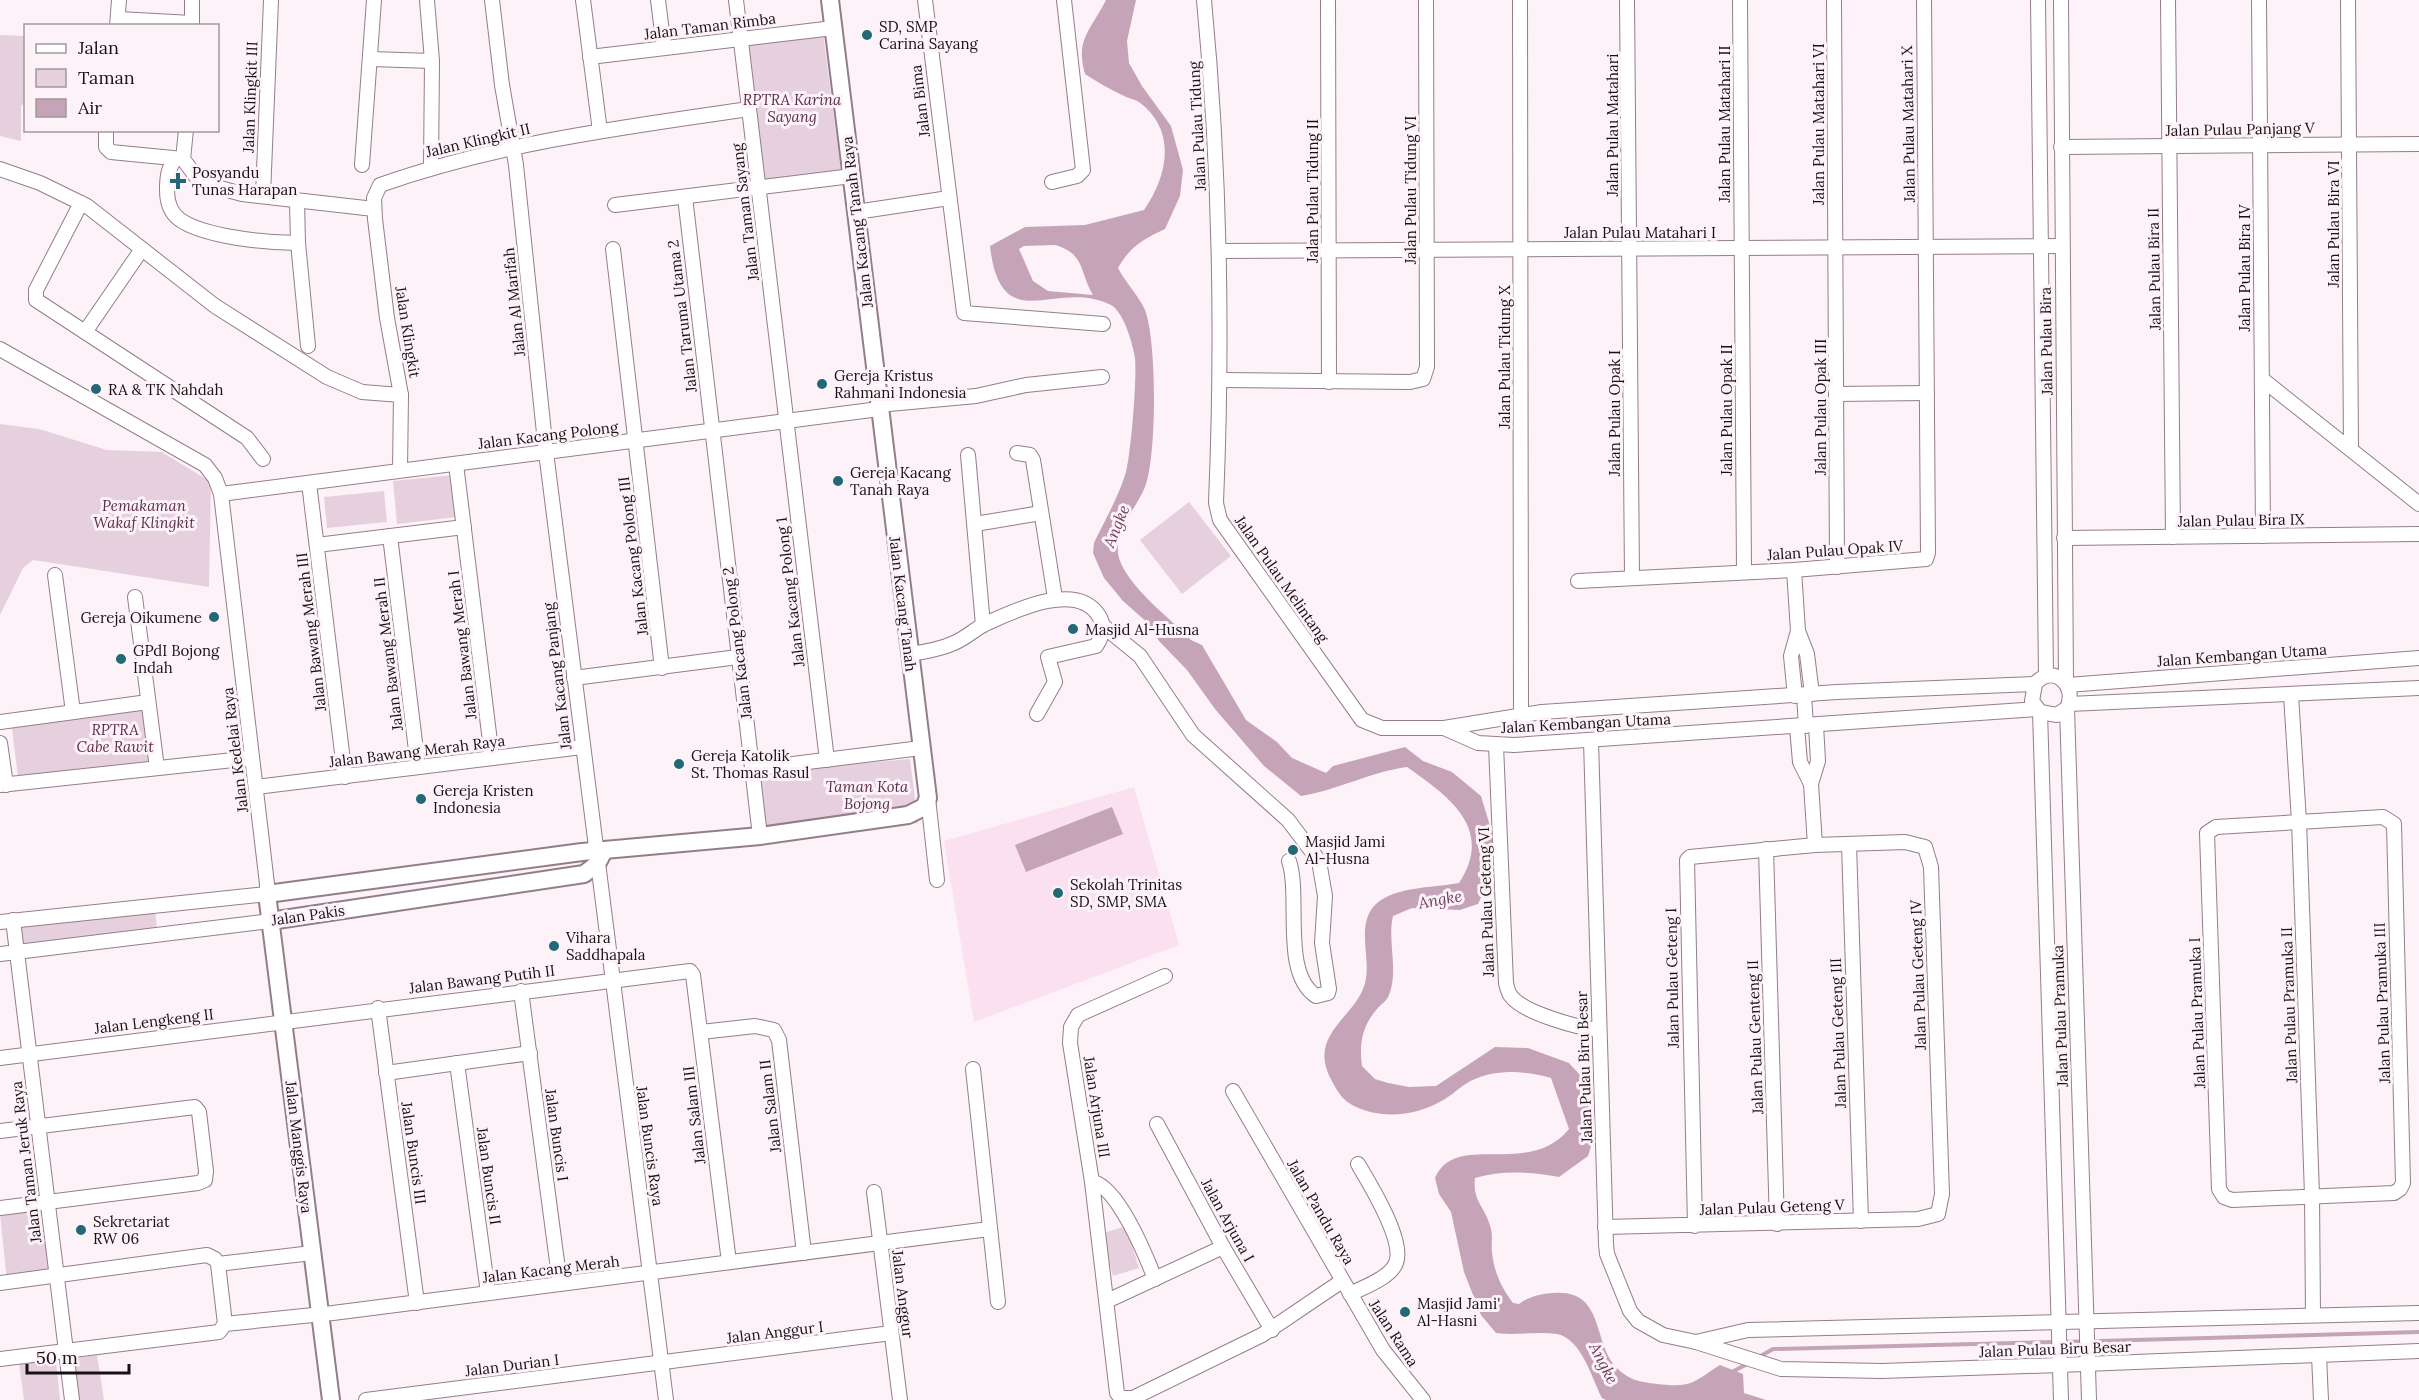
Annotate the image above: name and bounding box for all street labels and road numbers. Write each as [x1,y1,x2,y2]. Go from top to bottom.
street label: Jalan Taman Rimba [642,8,777,44]
street label: Jalan Klingkit III [239,41,261,154]
street label: Jalan Pulau Matahari VI [1809,43,1828,206]
street label: Jalan Pulau Matahari II [1715,45,1734,204]
street label: Jalan Pulau Matahari X [1897,45,1919,204]
street label: Jalan Pulau Matahari [1603,53,1622,198]
street label: Jalan Pulau Tidung [1184,60,1210,192]
street label: Jalan Bima [906,64,934,139]
street label: Jalan Pulau Tidung VI [1401,116,1420,265]
street label: Jalan Pulau Panjang V [2164,118,2316,140]
street label: Jalan Klingkit II [423,119,532,161]
street label: Jalan Pulau Tidung II [1303,119,1322,264]
street label: Jalan Kacang Tanah Raya [837,135,877,310]
street label: Jalan Taman Sayang [727,142,763,283]
street label: Jalan Pulau Bira VI [2324,161,2343,288]
street label: Jalan Pulau Bira IV [2235,203,2254,332]
street label: Jalan Pulau Bira II [2143,208,2165,331]
street label: Jalan Pulau Matahari I [1563,223,1716,242]
street label: Jalan Taruma Utama 2 [663,239,701,394]
street label: Jalan Al Marifah [499,247,529,358]
street label: Jalan Klingkit [391,284,425,379]
street label: Jalan Pulau Tidung X [1495,285,1514,430]
street label: Jalan Pulau Bira [2036,286,2056,396]
street label: Jalan Pulau Opak III [1811,339,1830,476]
street label: Jalan Pulau Opak II [1717,344,1736,477]
street label: Jalan Pulau Opak I [1605,350,1624,477]
street label: Jalan Kacang Polong [476,417,620,453]
street label: Jalan Kacang Polong III [614,475,652,638]
street label: Jalan Pulau Bira IX [2176,509,2305,531]
street label: Jalan Pulau Melintang [1230,511,1333,647]
street label: Jalan Kacang Polong 1 [771,516,809,669]
street label: Jalan Kacang Tanah [885,534,921,673]
street label: Jalan Pulau Opak IV [1765,536,1905,564]
street label: Jalan Bawang Merah III [292,552,330,713]
street label: Jalan Kacang Polong 2 [718,566,756,721]
street label: Jalan Bawang Merah I [443,570,481,721]
street label: Jalan Bawang Merah II [369,576,407,733]
street label: Jalan Kacang Panjang [538,601,576,752]
street label: Jalan Kembangan Utama [2155,640,2328,670]
street label: Jalan Kedelai Raya [218,686,252,815]
street label: Jalan Kembangan Utama [1500,709,1672,737]
street label: Jalan Bawang Merah Raya [327,731,506,771]
street label: Jalan Pulau Geteng VI [1474,827,1498,978]
street label: Jalan Pulau Geteng IV [1906,898,1930,1051]
street label: Jalan Pakis [269,900,346,930]
street label: Jalan Pulau Geteng I [1661,908,1683,1049]
street label: Jalan Pulau Pramuka III [2370,922,2394,1085]
street label: Jalan Pulau Pramuka II [2277,927,2301,1084]
street label: Jalan Pulau Pramuka I [2185,937,2209,1090]
street label: Jalan Pulau Pramuka [2048,944,2072,1088]
street label: Jalan Pulau Geteng III [1826,957,1850,1110]
street label: Jalan Pulau Genteng II [1743,959,1767,1116]
street label: Jalan Bawang Putih II [407,961,556,997]
street label: Jalan Pulau Biru Besar [1572,990,1596,1144]
street label: Jalan Lengkeng II [92,1004,215,1038]
street label: Jalan Arjuna III [1079,1054,1114,1159]
street label: Jalan Salam II [755,1058,785,1155]
street label: Jalan Salam III [679,1065,710,1166]
street label: Jalan Manggis Raya [281,1079,317,1215]
street label: Jalan Taman Jeruk Raya [7,1080,45,1245]
street label: Jalan Buncis Raya [632,1084,668,1207]
street label: Jalan Buncis I [541,1086,573,1183]
street label: Jalan Buncis III [397,1099,431,1206]
street label: Jalan Buncis II [473,1125,505,1226]
street label: Jalan Pandu Raya [1283,1155,1359,1268]
street label: Jalan Arjuna I [1197,1174,1259,1265]
street label: Jalan Pulau Geteng V [1698,1195,1846,1219]
street label: Jalan Anggur [888,1248,918,1340]
street label: Jalan Kacang Merah [480,1251,621,1287]
street label: Jalan Rama [1365,1295,1423,1370]
street label: Jalan Anggur I [724,1317,825,1347]
street label: Jalan Pulau Biru Besar [1978,1337,2132,1361]
street label: Jalan Durian I [463,1350,560,1380]

